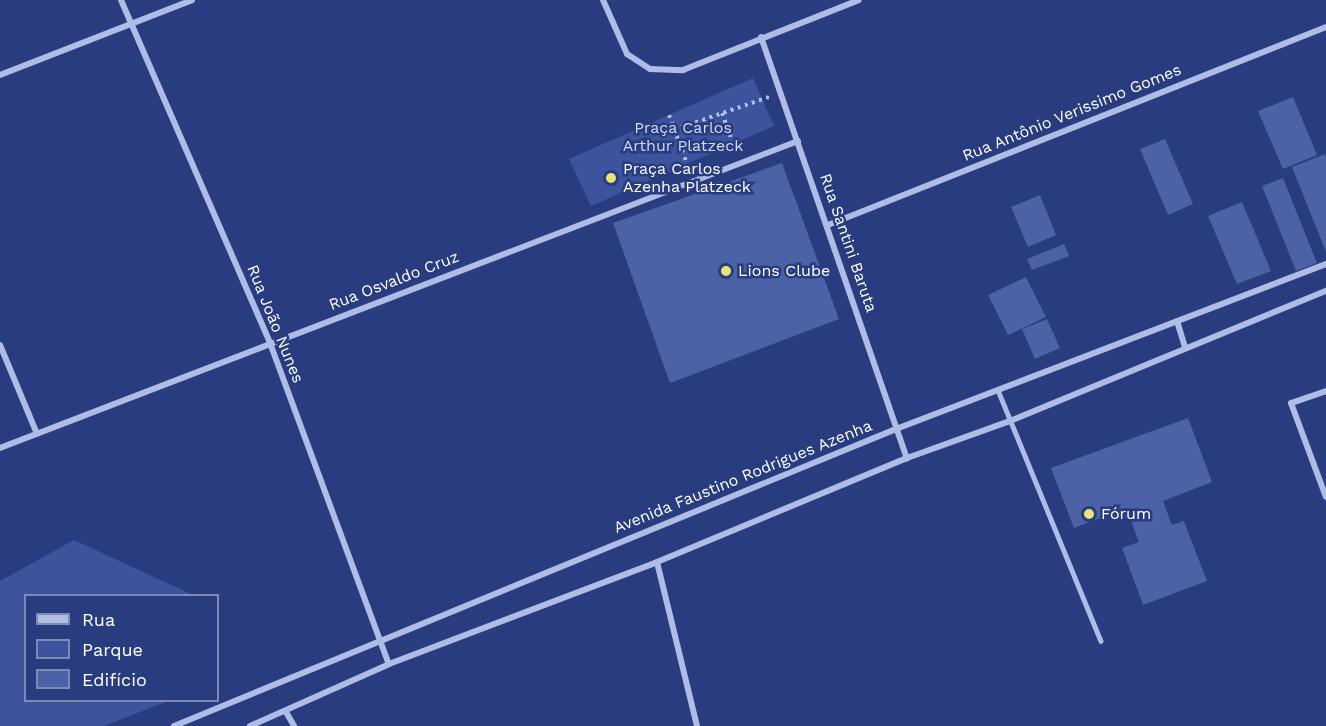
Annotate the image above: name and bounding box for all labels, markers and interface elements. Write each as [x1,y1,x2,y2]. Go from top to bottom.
street label: Rua Antônio Verissimo Gomes [959,60,1185,166]
park label: Praça Carlos Arthur Platzeck [623,118,743,156]
place label: Praça Carlos Azenha Platzeck [623,159,751,197]
marker: Praça Carlos Azenha Platzeck [604,171,618,185]
street label: Rua Santini Baruta [815,171,881,315]
street label: Rua Osvaldo Cruz [326,247,462,315]
place label: Lions Clube [738,261,830,281]
street label: Rua João Nunes [242,262,308,386]
marker: Lions Clube [719,264,733,278]
street label: Avenida Faustino Rodrigues Azenha [611,416,875,538]
place label: Fórum [1101,504,1151,524]
marker: Fórum [1082,507,1096,521]
legend [24,594,219,702]
text: Rua [82,609,115,630]
text: Parque [82,639,143,660]
text: Edifício [82,669,147,690]

